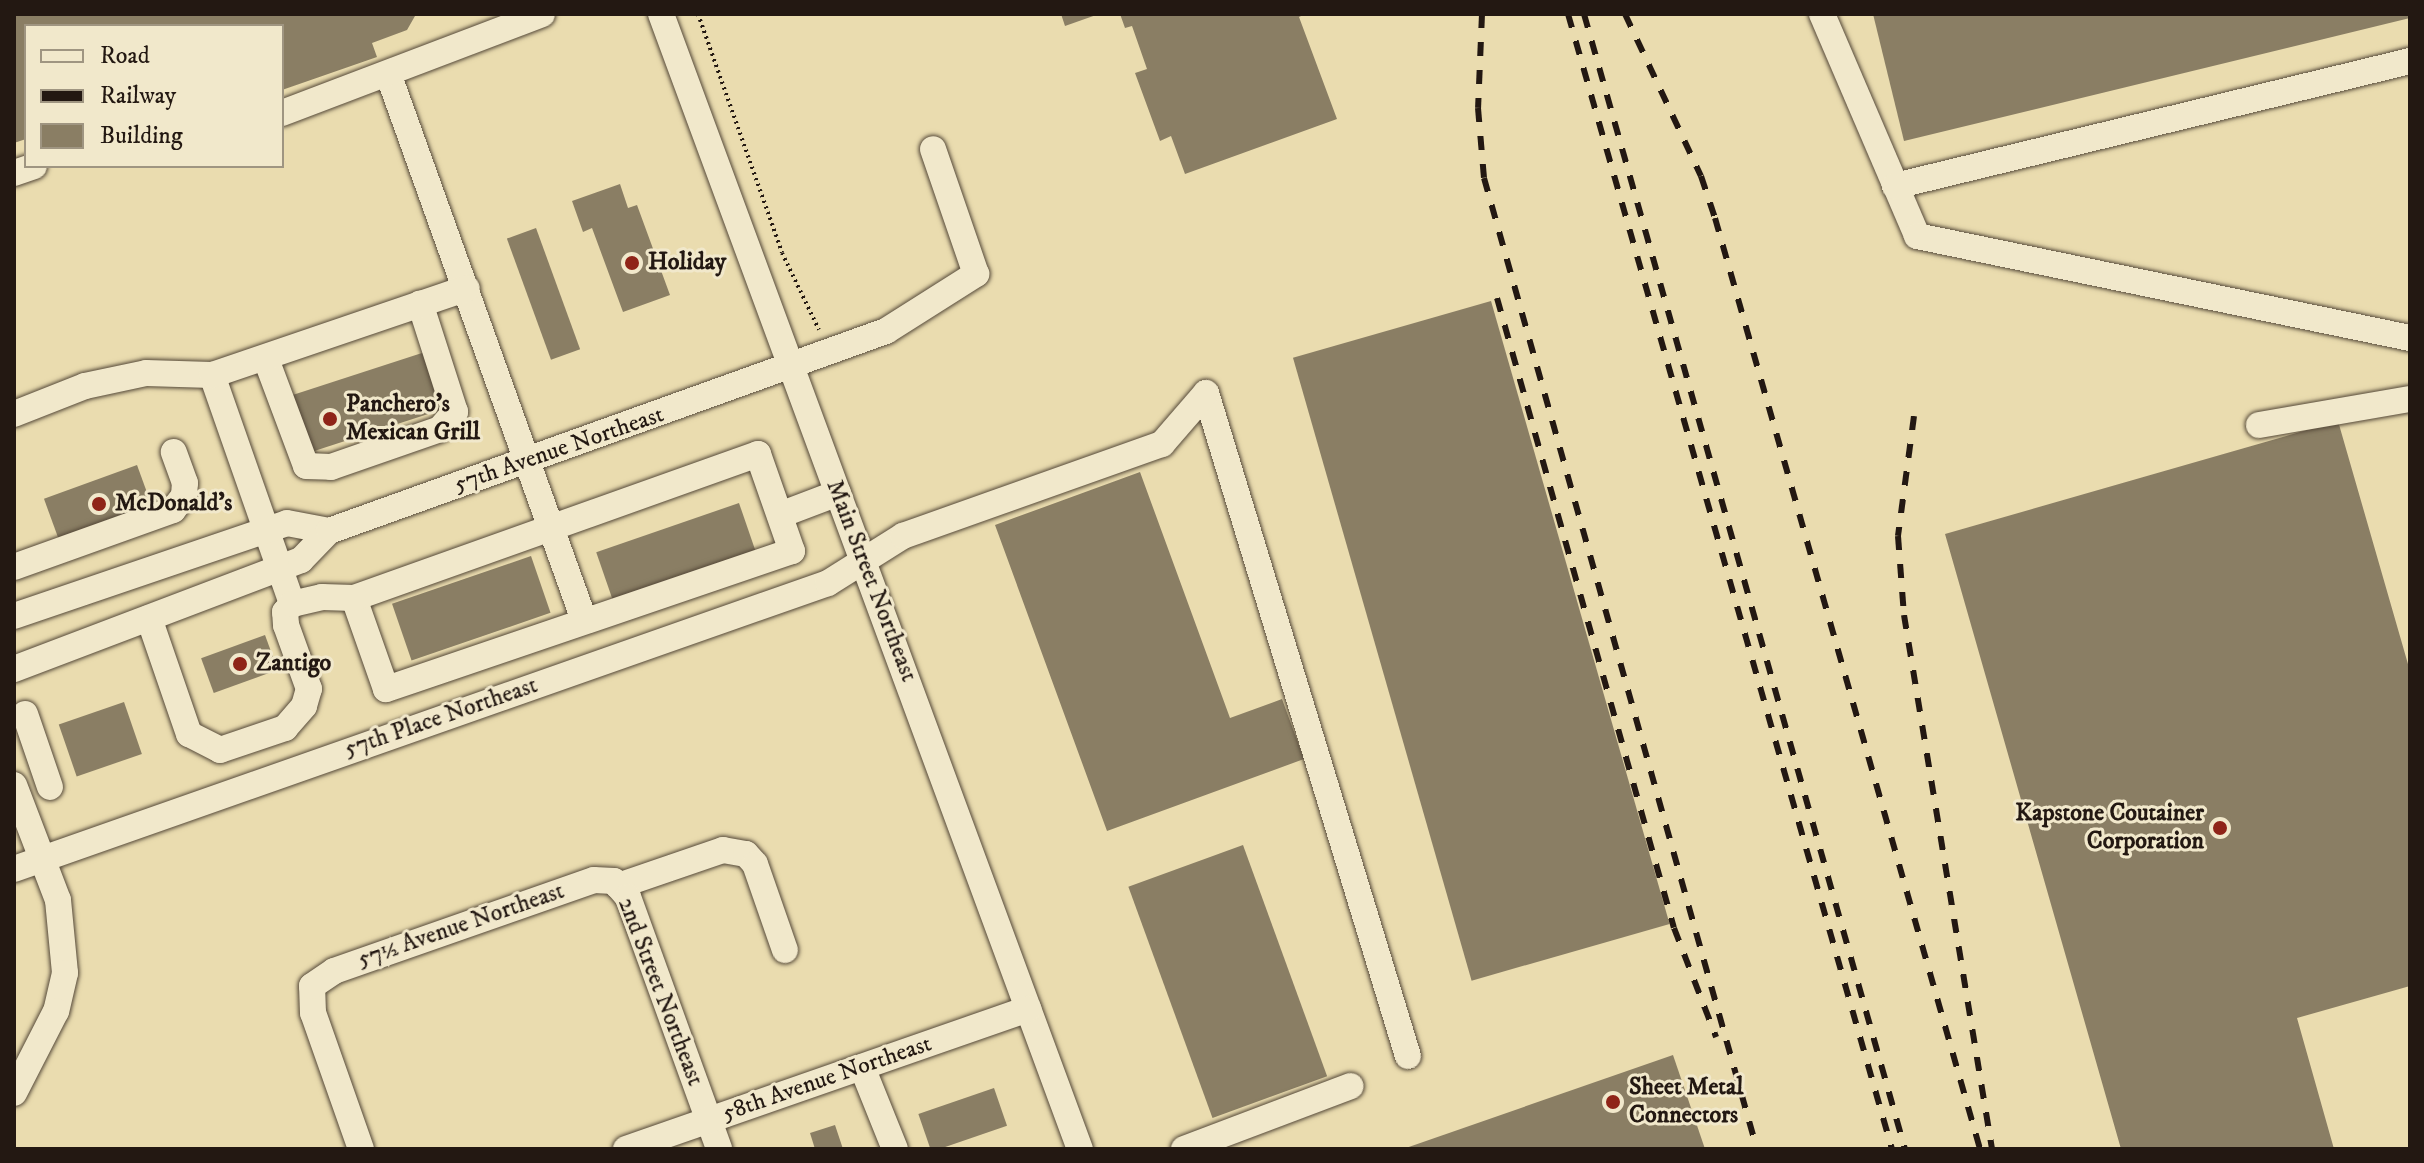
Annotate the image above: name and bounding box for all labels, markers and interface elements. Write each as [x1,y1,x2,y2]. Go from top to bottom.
legend [24,24,284,168]
text: Road [100,41,150,71]
text: Railway [100,81,176,111]
text: Building [100,121,183,151]
place label: Holiday [648,249,726,277]
marker: Holiday [623,254,641,272]
place label: Panchero's Mexican Grill [346,391,480,447]
street label: 57th Avenue Northeast [450,401,668,499]
marker: Panchero's Mexican Grill [321,410,339,428]
street label: Main Street Northeast [819,476,923,686]
place label: McDonald's [115,490,232,518]
marker: McDonald's [90,495,108,513]
place label: Zantigo [256,650,331,678]
marker: Zantigo [231,655,249,673]
street label: 57th Place Northeast [341,671,541,765]
place label: Kapstone Coutainer Corporation [2015,800,2204,856]
marker: Kapstone Coutainer Corporation [2211,819,2229,837]
street label: 57½ Avenue Northeast [354,877,568,975]
street label: 2nd Street Northeast [611,894,709,1090]
street label: 58th Avenue Northeast [719,1030,935,1128]
place label: Sheet Metal Connectors [1629,1074,1743,1130]
marker: Sheet Metal Connectors [1604,1093,1622,1111]

